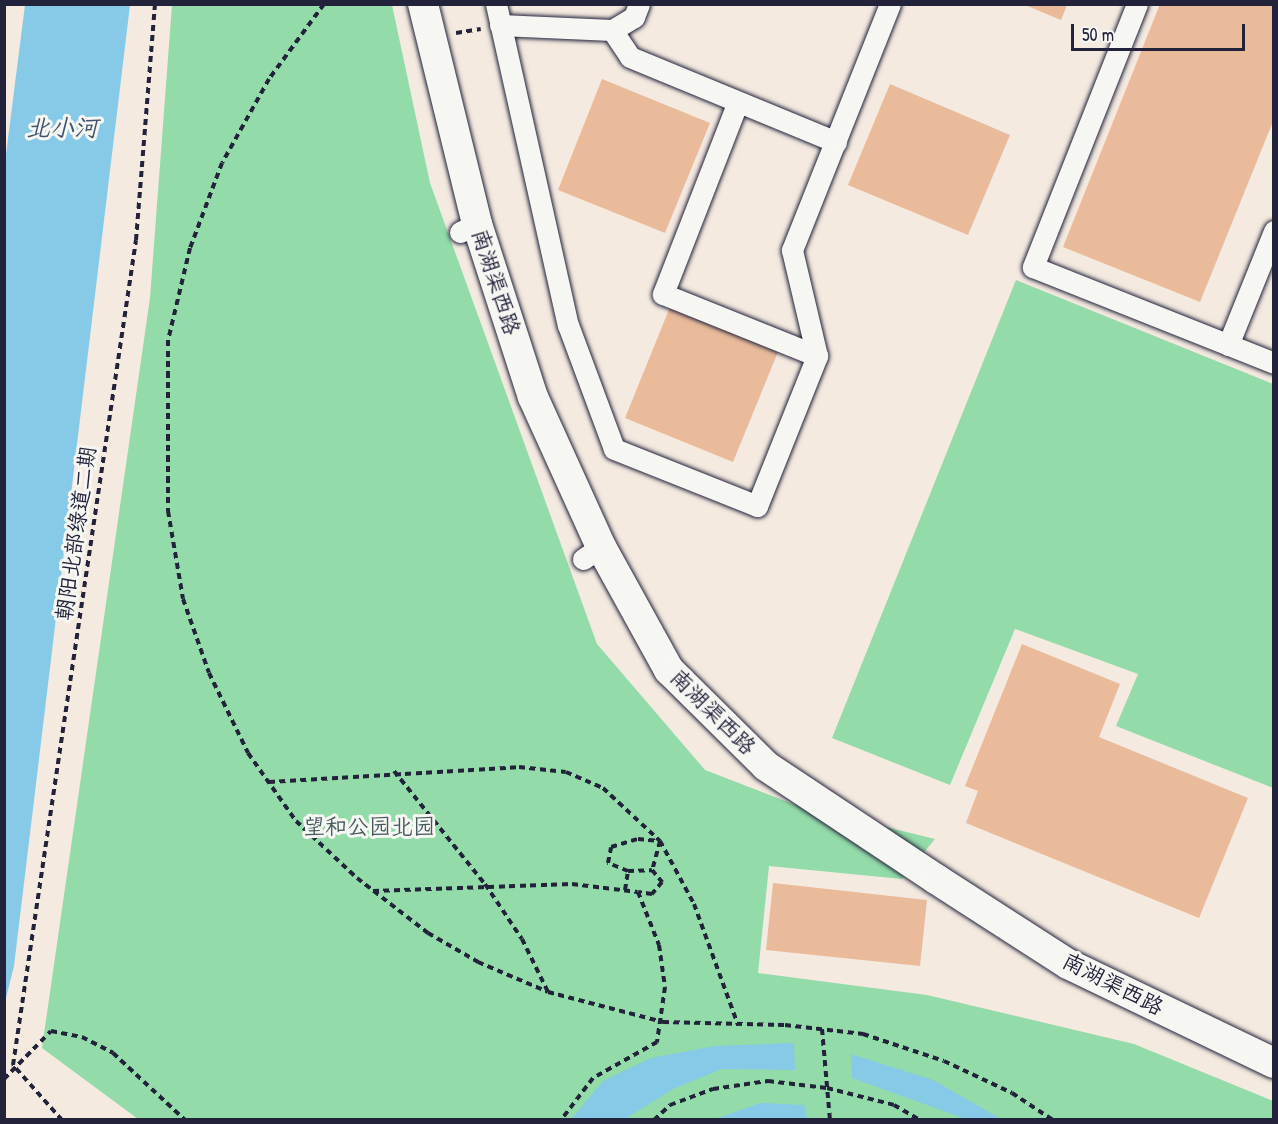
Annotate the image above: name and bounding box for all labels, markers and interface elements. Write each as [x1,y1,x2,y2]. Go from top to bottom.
scale bar [1074,12,1248,50]
text: 50 m [1082,22,1114,47]
water label: 北小河 [26,114,98,142]
street label: 南湖渠西路 [466,226,526,338]
street label: 朝阳北部绿道二期 [51,444,101,622]
street label: 南湖渠西路 [665,664,761,760]
park label: 望和公园北园 [303,814,435,840]
street label: 南湖渠西路 [1058,947,1168,1021]

